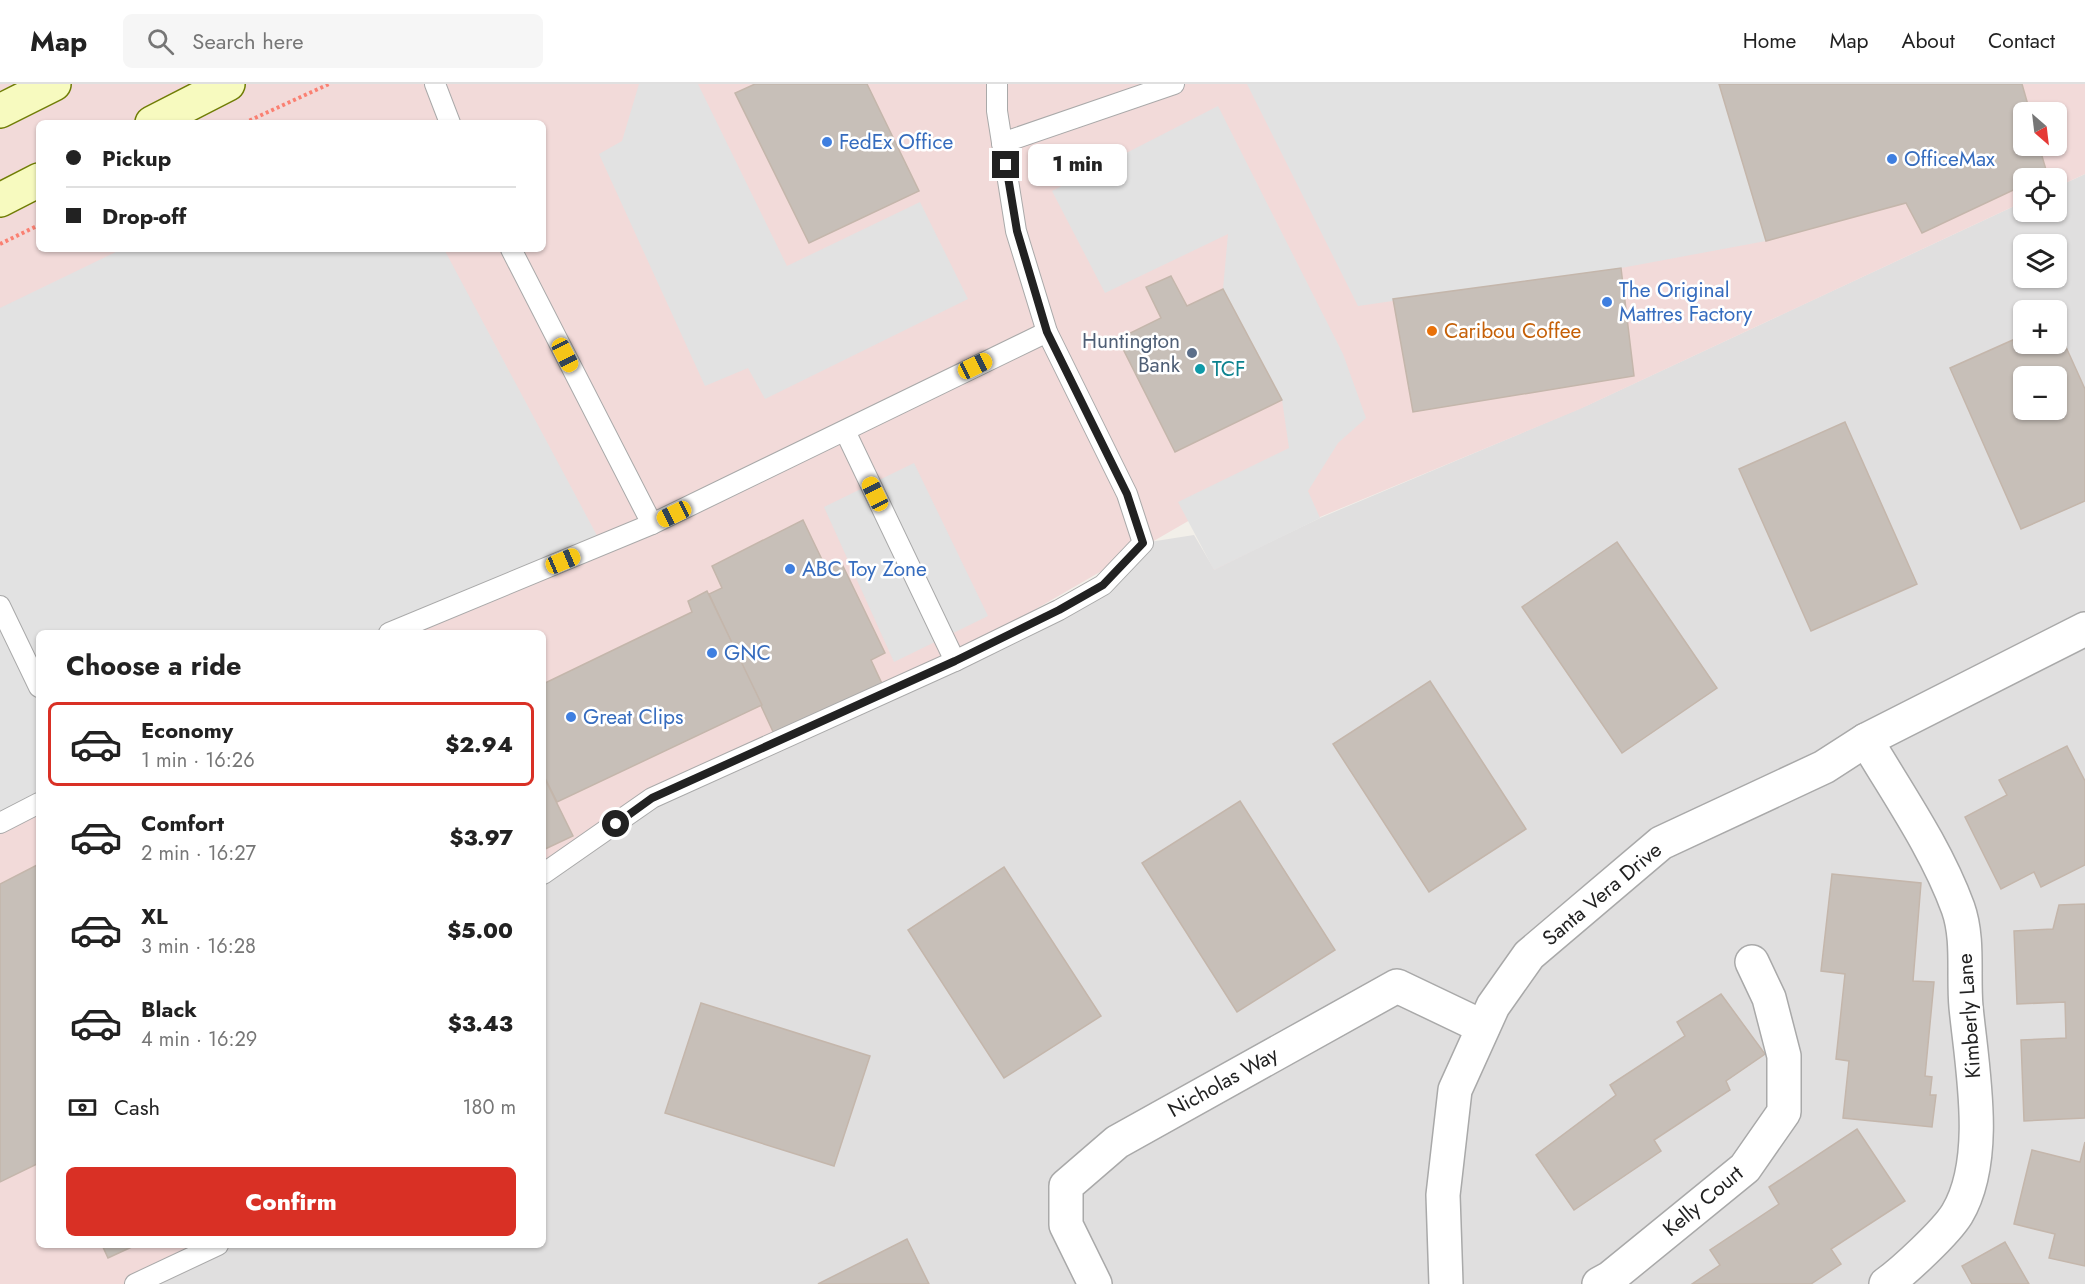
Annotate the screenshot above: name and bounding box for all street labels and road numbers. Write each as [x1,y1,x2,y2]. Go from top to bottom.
street label: Santa Vera Drive [1536,835,1668,953]
street label: Kimberly Lane [1950,952,1988,1080]
street label: Nicholas Way [1162,1039,1284,1125]
street label: Kelly Court [1656,1159,1750,1243]

